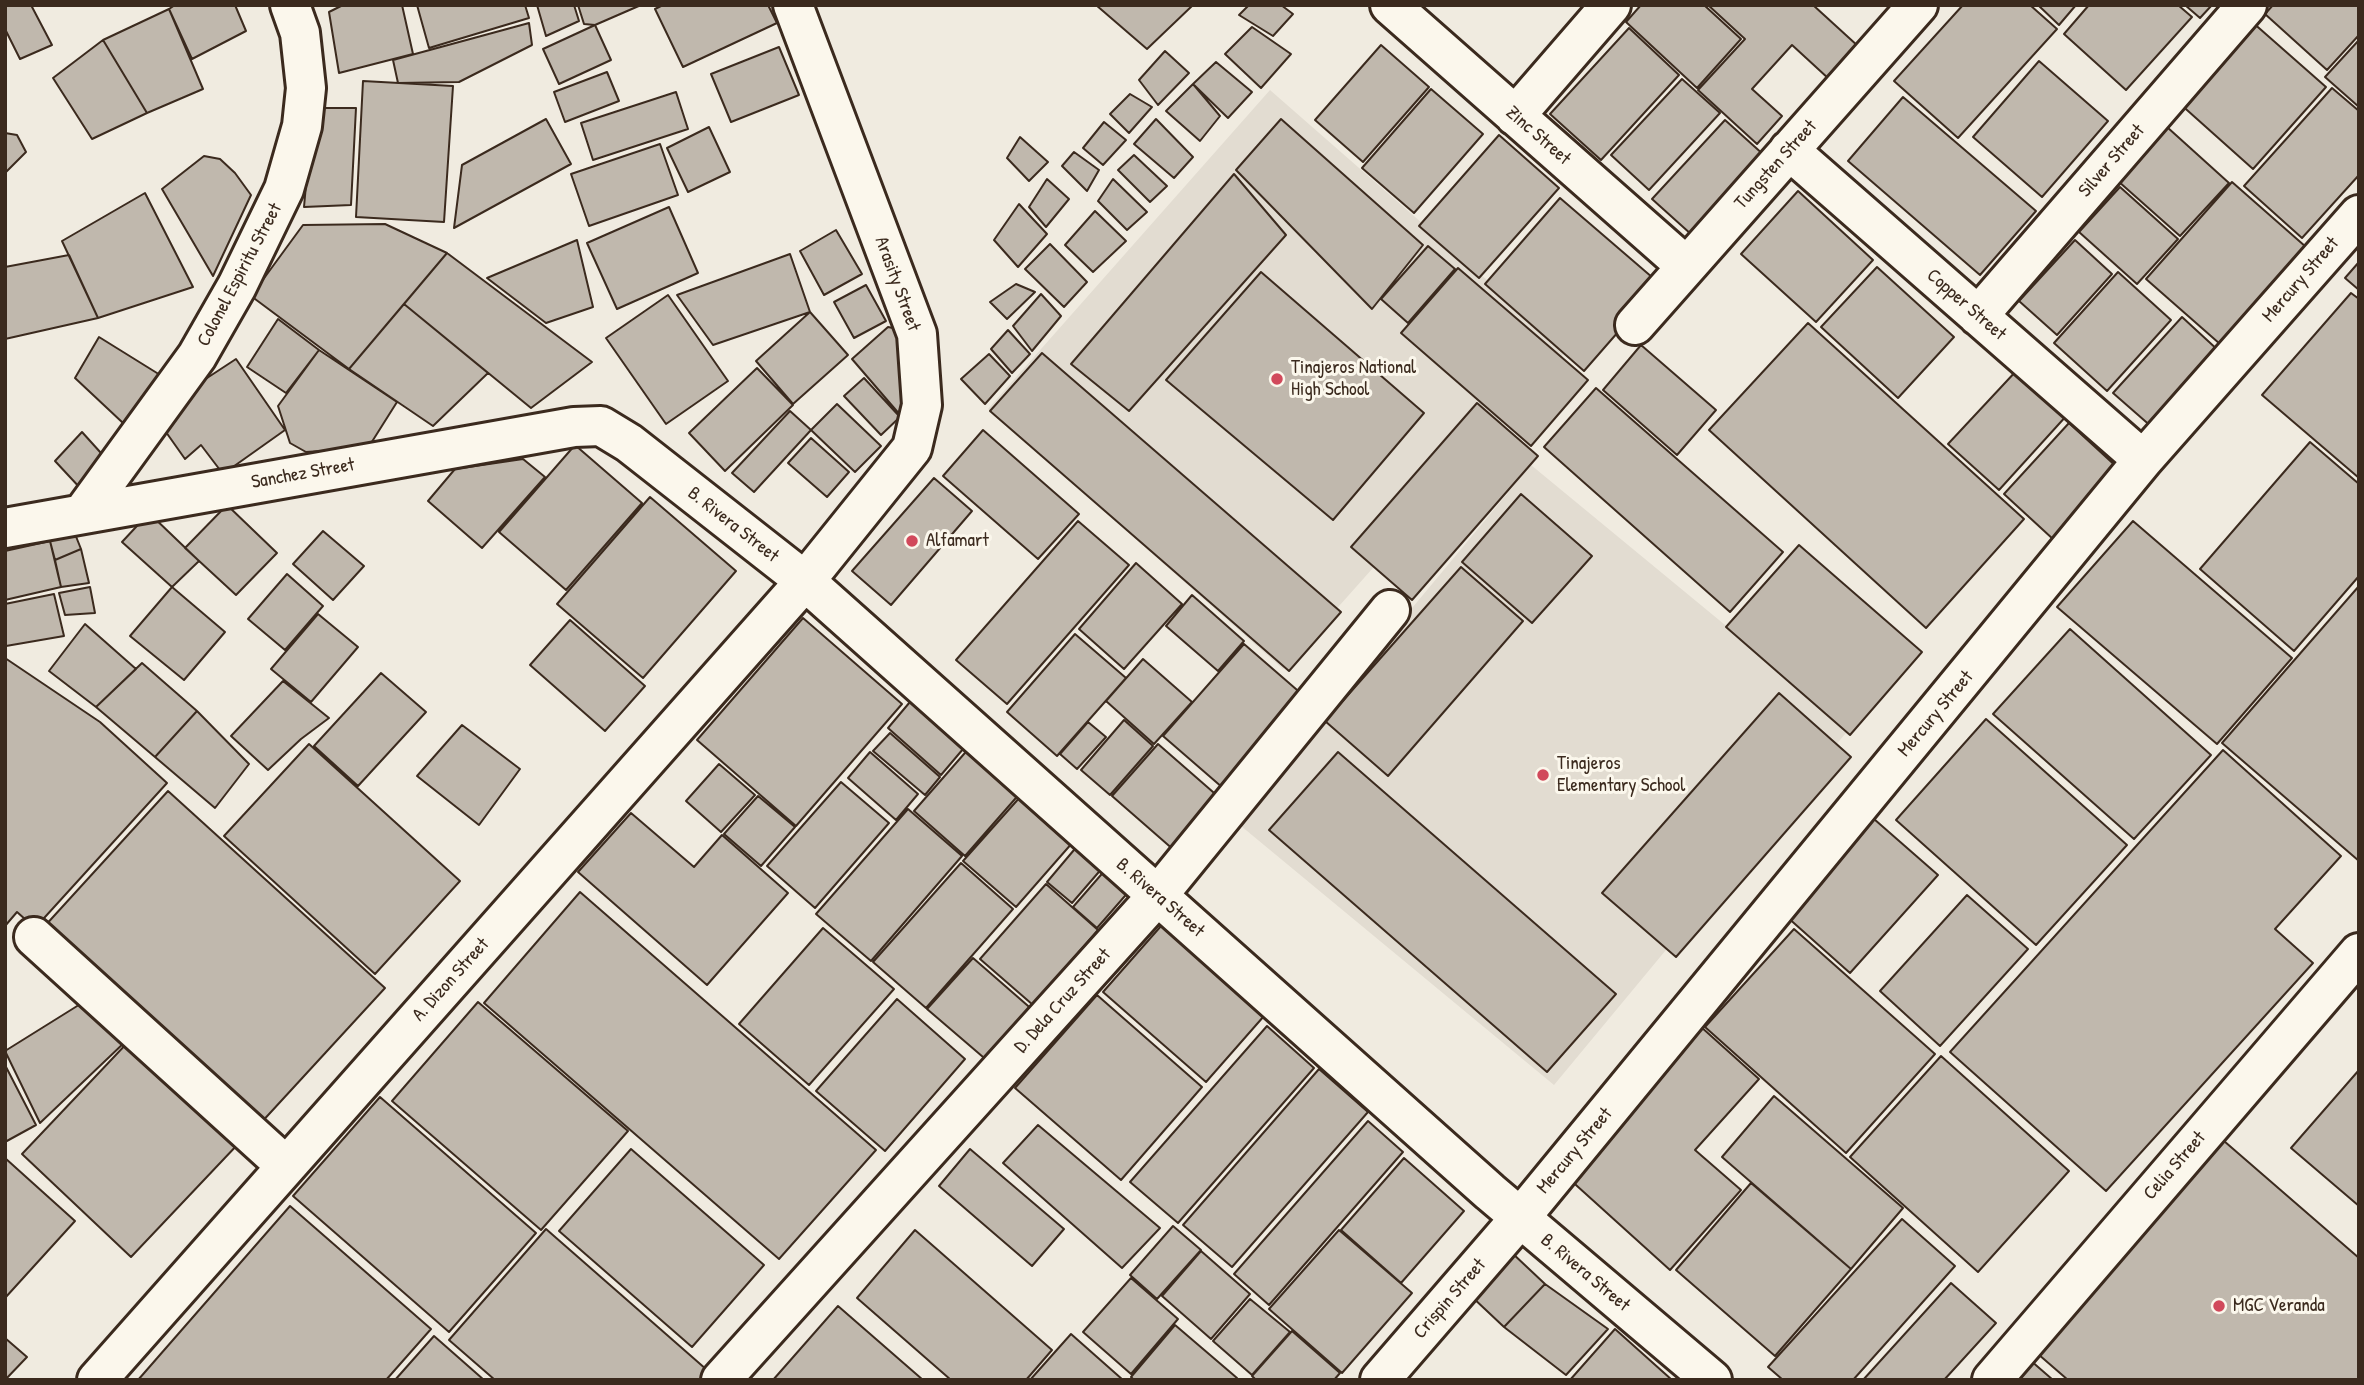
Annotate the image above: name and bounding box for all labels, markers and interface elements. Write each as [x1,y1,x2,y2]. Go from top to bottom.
street label: Zinc Street [1501,102,1575,170]
street label: Tungsten Street [1730,116,1822,214]
street label: Silver Street [2074,120,2150,202]
street label: Colonel Espiritu Street [193,200,287,350]
street label: Mercury Street [2258,233,2344,327]
street label: Arasity Street [869,234,925,334]
street label: Copper Street [1922,264,2010,346]
place label: Tinajeros National High School [1291,357,1416,401]
marker: Tinajeros National High School [1269,371,1285,387]
street label: Sanchez Street [250,454,356,494]
street label: B. Rivera Street [683,482,783,568]
place label: Alfamart [926,530,989,552]
marker: Alfamart [904,533,920,549]
street label: Mercury Street [1893,666,1979,762]
place label: Tinajeros Elementary School [1557,753,1685,797]
marker: Tinajeros Elementary School [1535,767,1551,783]
street label: B. Rivera Street [1111,853,1209,943]
street label: A. Dizon Street [408,934,494,1026]
street label: D. Dela Cruz Street [1010,944,1116,1058]
street label: Mercury Street [1532,1103,1618,1199]
street label: Celia Street [2139,1127,2211,1205]
street label: B. Rivera Street [1536,1229,1634,1317]
street label: Crispin Street [1409,1254,1491,1344]
place label: MGC Veranda [2233,1295,2325,1317]
marker: MGC Veranda [2211,1298,2227,1314]

